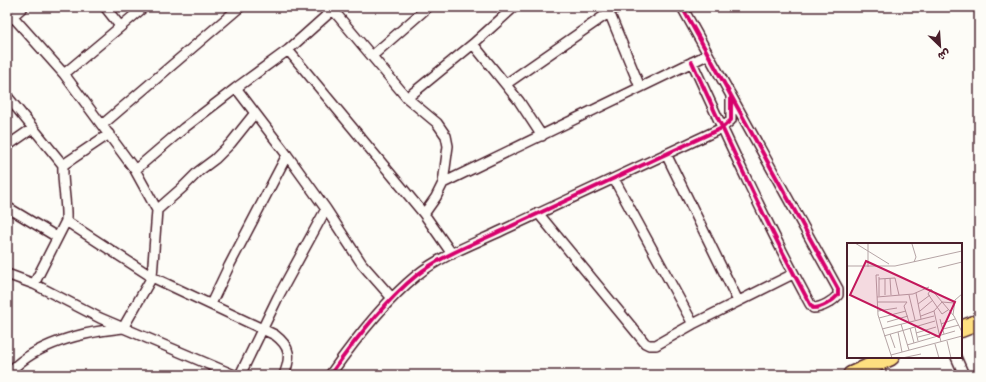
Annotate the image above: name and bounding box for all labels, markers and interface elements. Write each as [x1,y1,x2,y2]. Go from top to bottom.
north arrow [920,26,960,66]
text: ش [935,45,953,64]
inset map [847,243,962,358]

